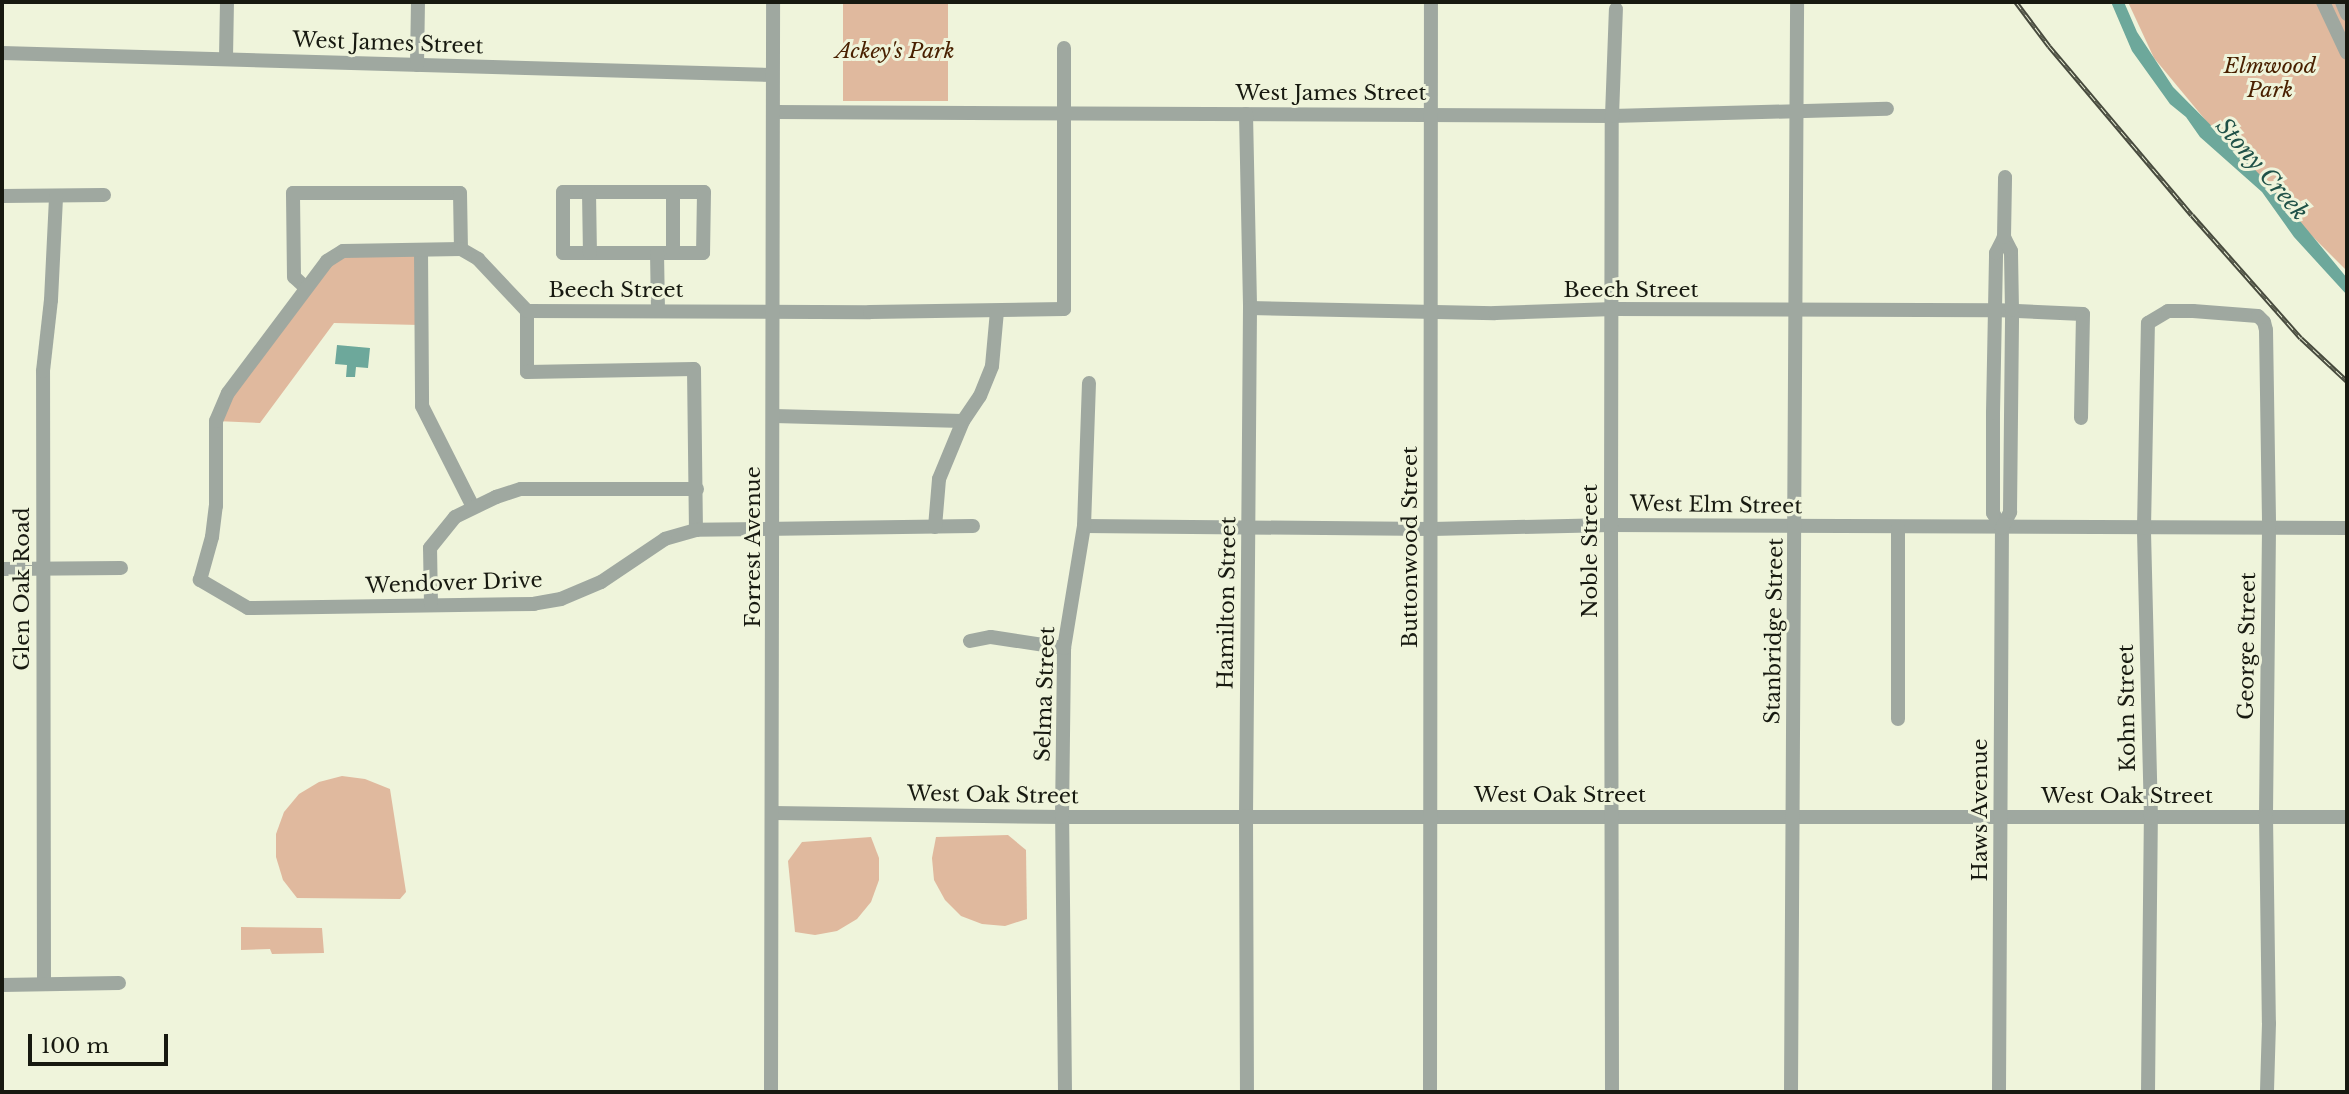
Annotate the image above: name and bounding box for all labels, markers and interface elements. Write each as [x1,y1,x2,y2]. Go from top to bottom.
street label: West James Street [292,27,484,59]
park label: Ackey's Park [836,38,954,64]
park label: Elmwood Park [2224,53,2316,103]
street label: West James Street [1235,80,1427,106]
water label: Stony Creek [2210,112,2314,226]
street label: Beech Street [548,277,684,303]
street label: Beech Street [1563,277,1699,303]
street label: Buttonwood Street [1397,446,1423,648]
street label: Forrest Avenue [740,466,766,628]
street label: Noble Street [1577,484,1603,618]
street label: West Elm Street [1630,491,1802,519]
street label: Glen Oak Road [9,507,35,671]
street label: Hamilton Street [1213,516,1241,690]
street label: Stanbridge Street [1760,538,1788,724]
street label: Wendover Drive [365,567,543,599]
street label: George Street [2233,572,2261,720]
street label: Selma Street [1030,626,1060,762]
street label: Kohn Street [2113,644,2141,772]
street label: Haws Avenue [1967,738,1993,882]
street label: West Oak Street [907,781,1079,809]
street label: West Oak Street [1474,782,1646,808]
street label: West Oak Street [2041,783,2213,809]
scale bar [32,1020,172,1064]
text: 100 m [41,1033,109,1059]

